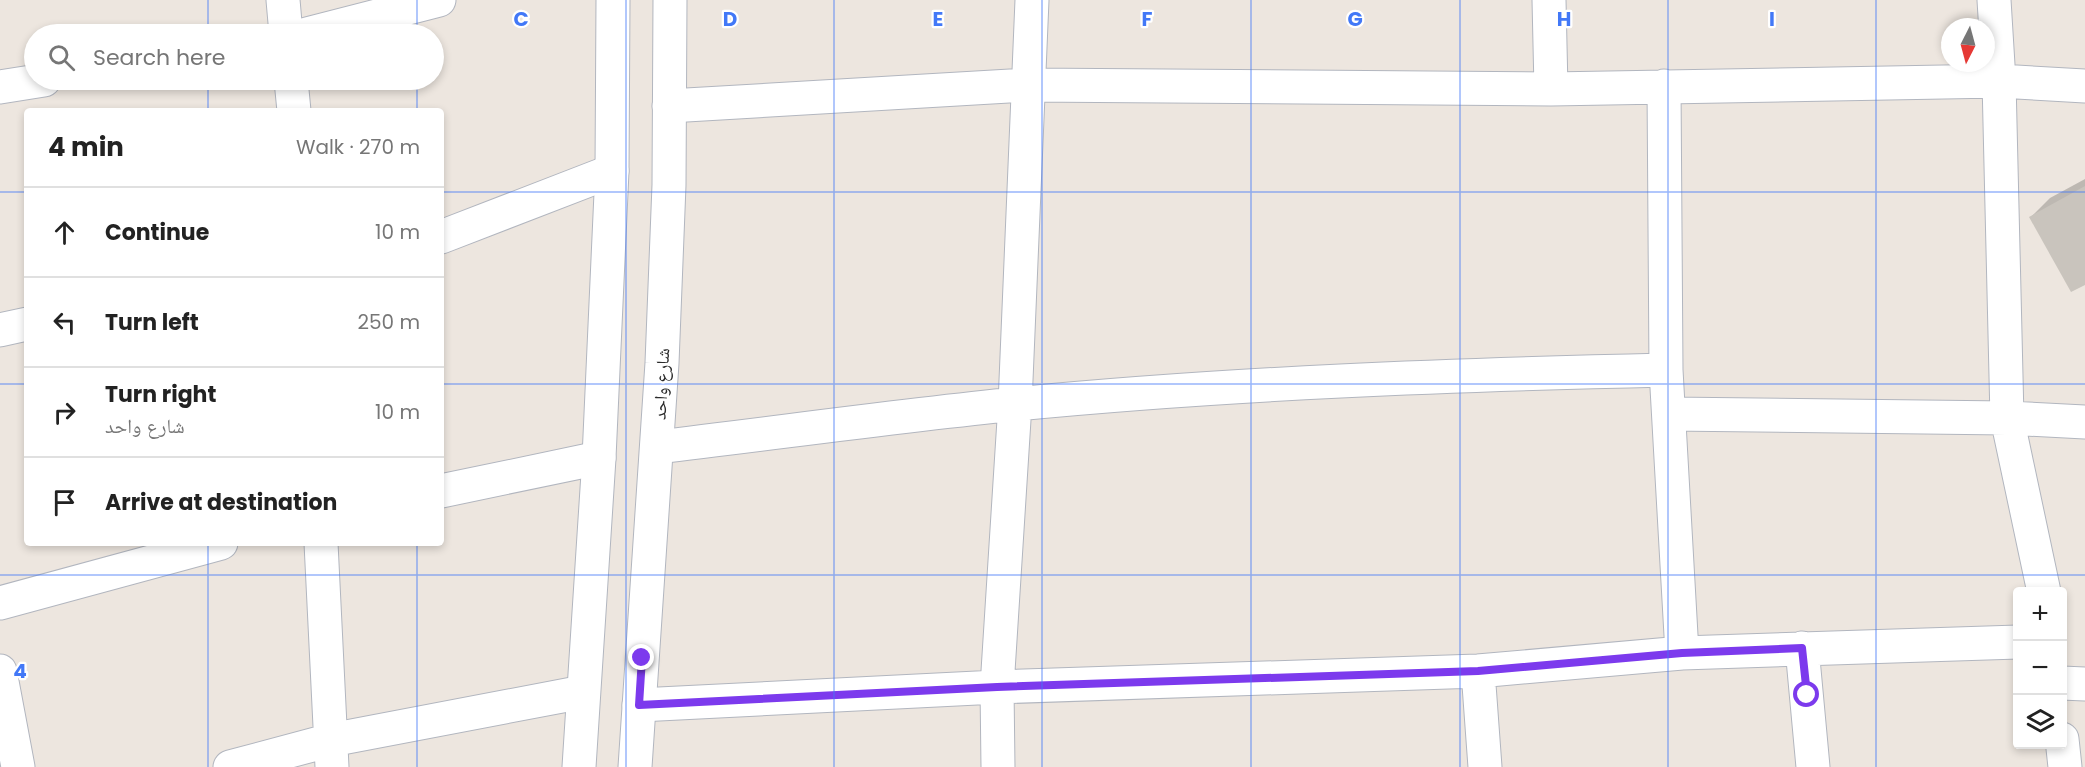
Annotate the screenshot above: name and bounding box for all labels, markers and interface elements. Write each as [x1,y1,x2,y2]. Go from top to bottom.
text: C [513,5,529,33]
text: D [723,5,737,33]
text: E [933,5,943,33]
text: F [1142,5,1153,33]
text: G [1347,5,1363,33]
text: H [1557,5,1571,33]
text: I [1769,5,1775,33]
north arrow [1941,18,1995,72]
search box [24,24,444,90]
icon: search [45,41,78,74]
text: Search here [93,42,226,73]
text: 4 min [48,129,124,165]
text: Walk · 270 m [296,133,420,161]
icon: ahead [48,216,81,249]
text: Continue [105,217,209,248]
text: 10 m [375,218,420,246]
icon: left [48,306,81,339]
text: Turn left [105,307,199,338]
text: 250 m [357,308,420,336]
street label: شارع واحد [647,348,675,420]
text: Turn right [105,379,216,410]
icon: right [48,396,81,429]
text: 10 m [375,398,420,426]
text: شارع واحد [105,412,185,440]
icon: arrive [48,486,81,519]
text: Arrive at destination [105,487,337,518]
map controls [2013,587,2067,749]
button: + [2013,587,2067,641]
button: − [2013,641,2067,695]
route end [628,644,654,670]
text: 4 [13,657,27,685]
route start [1793,681,1819,707]
button: layers [2013,695,2067,749]

